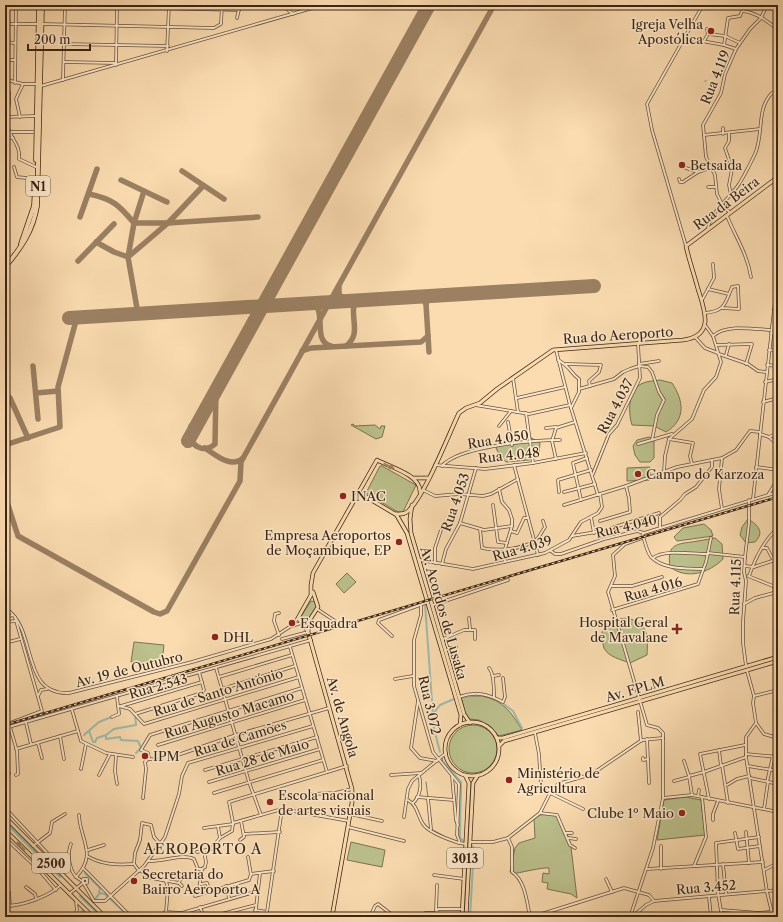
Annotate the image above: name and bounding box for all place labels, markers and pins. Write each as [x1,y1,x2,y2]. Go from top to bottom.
place label: Igreja Velha Apostólica [631,16,703,47]
marker: Igreja Velha Apostólica [706,26,716,36]
place label: Betsaida [690,157,742,173]
marker: Betsaida [677,160,687,170]
place label: Campo do Karzoza [646,466,765,482]
marker: Campo do Karzoza [633,469,643,479]
place label: INAC [351,488,386,504]
marker: INAC [338,491,348,501]
place label: Empresa Aeroportos de Moçambique, EP [264,527,391,558]
marker: Empresa Aeroportos de Moçambique, EP [394,537,404,547]
place label: Hospital Geral de Mavalane [579,614,668,645]
place label: Esquadra [300,615,358,631]
marker: Esquadra [287,618,297,628]
marker: Hospital Geral de Mavalane [671,623,683,635]
place label: DHL [223,629,254,645]
marker: DHL [210,632,220,642]
place label: IPM [153,748,180,764]
marker: IPM [140,751,150,761]
place label: Ministério de Agricultura [516,765,600,796]
marker: Ministério de Agricultura [504,775,514,785]
place label: Escola nacional de artes visuais [278,787,374,818]
marker: Escola nacional de artes visuais [265,797,275,807]
place label: Clube 1º Maio [587,805,674,821]
marker: Clube 1º Maio [677,808,687,818]
place label: Secretaria do Bairro Aeroporto A [142,866,261,897]
marker: Secretaria do Bairro Aeroporto A [129,876,139,886]

